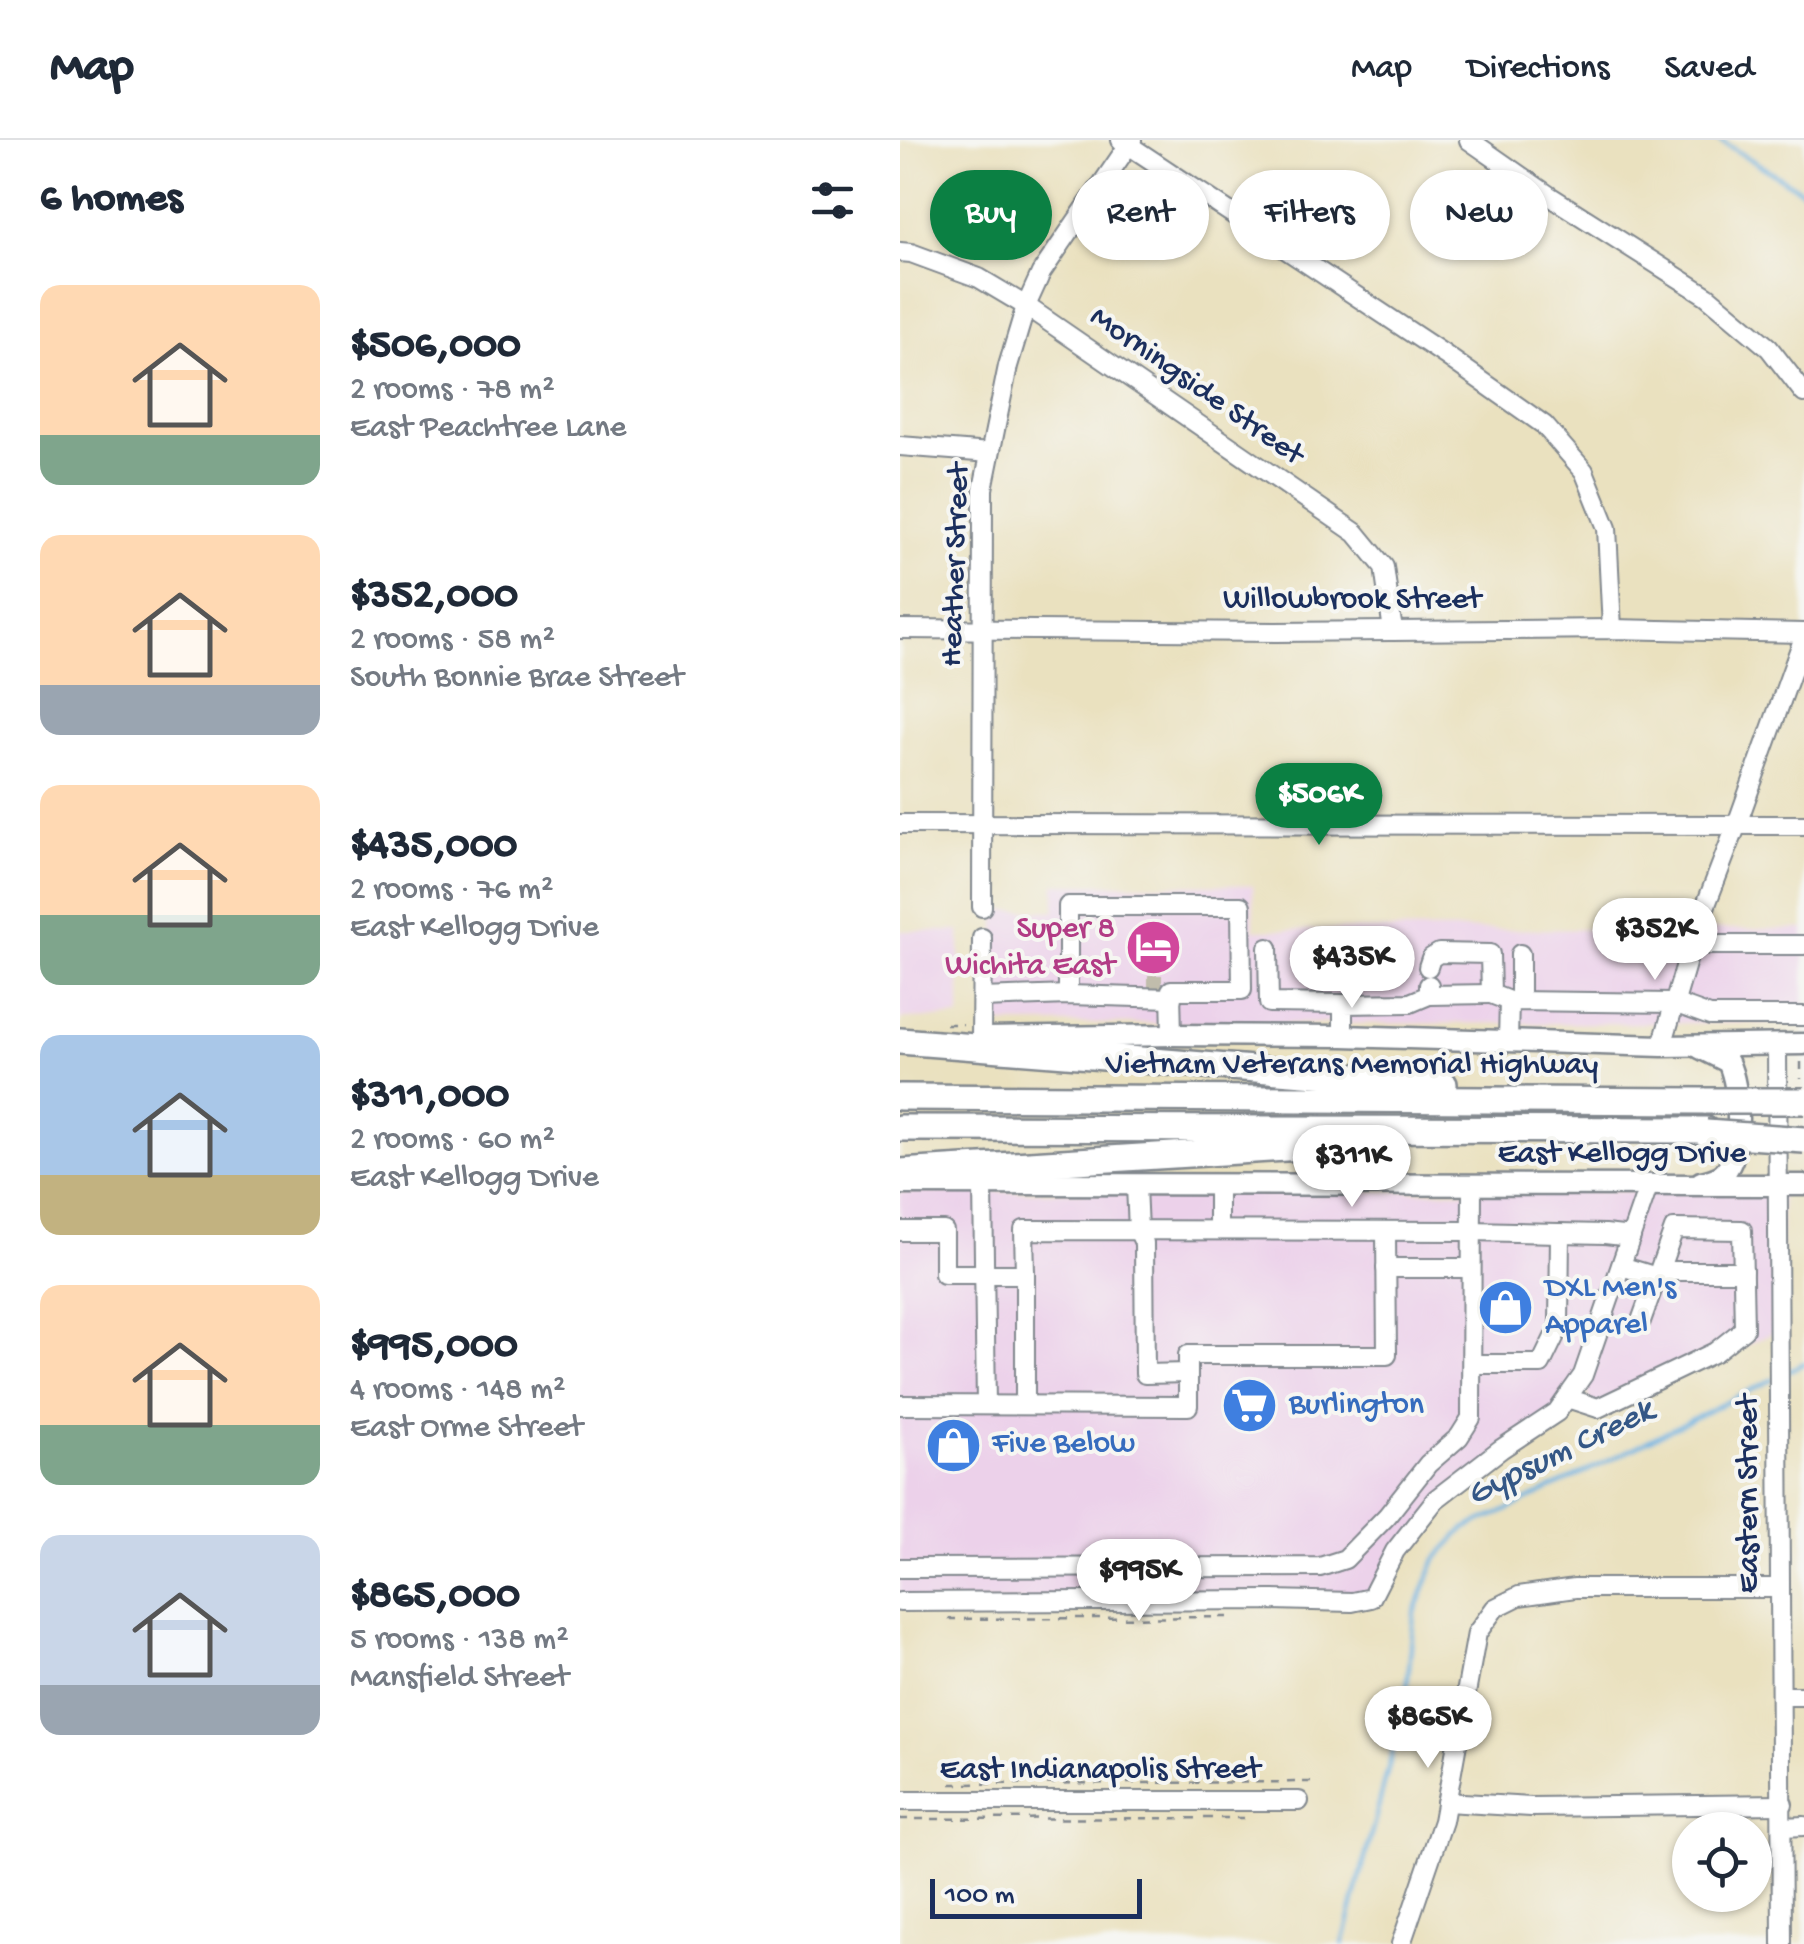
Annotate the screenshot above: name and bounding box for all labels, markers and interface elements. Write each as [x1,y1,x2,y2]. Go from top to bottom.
text: Map [50,41,134,98]
text: Map [1351,49,1412,90]
text: Directions [1467,49,1609,90]
text: Saved [1664,49,1754,90]
chip: Buy [930,170,1052,260]
chip: Rent [1072,170,1209,260]
chip: Filters [1229,170,1390,260]
chip: New [1410,170,1548,260]
icon: filters [805,173,860,228]
text: 6 homes [40,176,183,225]
street label: Morningside Street [1082,299,1313,477]
text: $506,000 [350,323,521,372]
icon: home [120,325,240,445]
text: 2 rooms · 78 m² [350,372,555,410]
text: East Peachtree Lane [350,410,626,448]
street label: Heather Street [934,460,980,667]
text: $352,000 [350,573,518,622]
icon: home [120,575,240,695]
street label: Willowbrook Street [1223,582,1484,620]
text: 2 rooms · 58 m² [350,622,555,660]
text: South Bonnie Brae Street [350,660,684,698]
pin: $506K [1249,763,1389,848]
text: $506K [1277,776,1361,814]
text: $435,000 [350,823,517,872]
icon: home [120,825,240,945]
text: 2 rooms · 76 m² [350,872,553,910]
pin: $352K [1585,898,1725,983]
text: East Kellogg Drive [350,910,599,948]
place label: Super 8 Wichita East [945,911,1118,986]
text: $352K [1614,911,1696,949]
hotel icon: Super 8 Wichita East [1124,918,1184,978]
pin: $435K [1282,926,1422,1011]
text: $435K [1312,939,1392,977]
street label: Vietnam Veterans Memorial Highway [1105,1047,1599,1085]
text: $311,000 [350,1073,509,1122]
icon: home [120,1075,240,1195]
text: 2 rooms · 60 m² [350,1122,555,1160]
pin: $311K [1282,1125,1422,1210]
street label: East Kellogg Drive [1498,1136,1747,1174]
text: $311K [1315,1138,1389,1176]
text: East Kellogg Drive [350,1160,599,1198]
place label: DXL Men's Apparel [1543,1270,1677,1345]
shop icon: DXL Men's Apparel [1476,1277,1536,1337]
text: $995,000 [350,1323,518,1372]
icon: home [120,1325,240,1445]
text: 4 rooms · 148 m² [350,1372,566,1410]
supermarket icon: Burlington [1220,1376,1280,1436]
place label: Burlington [1288,1387,1424,1425]
water label: Gypsum Creek [1461,1390,1664,1517]
street label: Eastern Street [1731,1392,1769,1593]
text: East Orme Street [350,1410,583,1448]
shop icon: Five Below [923,1415,983,1475]
place label: Five Below [991,1426,1135,1464]
pin: $995K [1069,1539,1209,1624]
text: $995K [1099,1552,1179,1590]
text: $865,000 [350,1573,520,1622]
icon: home [120,1575,240,1695]
text: 5 rooms · 138 m² [350,1622,569,1660]
text: Mansfield Street [350,1660,569,1698]
pin: $865K [1358,1686,1498,1771]
text: $865K [1387,1699,1469,1737]
street label: East Indianapolis Street [940,1752,1263,1790]
map controls [1672,1812,1772,1912]
button: locate [1672,1812,1772,1912]
scale bar [930,1874,1142,1918]
text: 100 m [945,1880,1015,1913]

